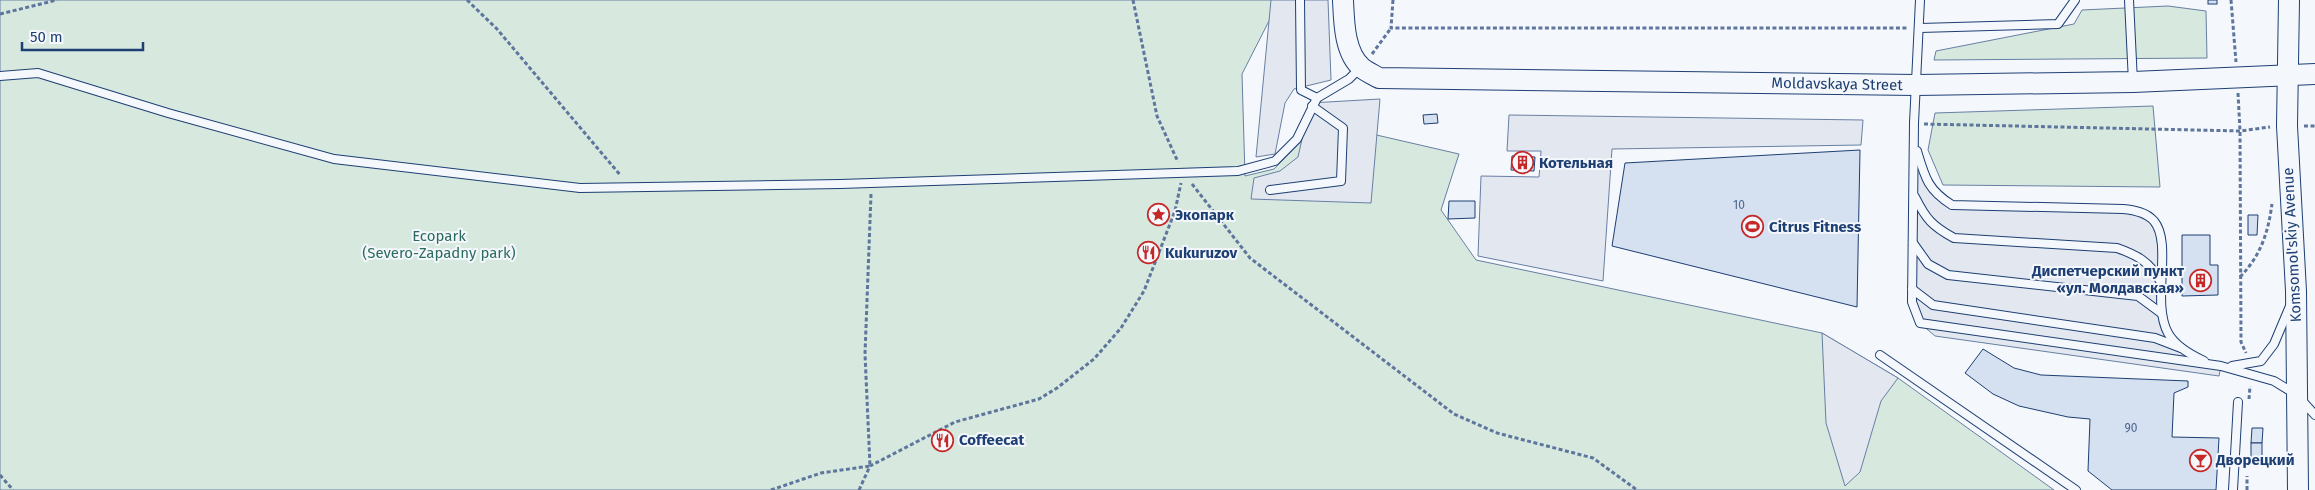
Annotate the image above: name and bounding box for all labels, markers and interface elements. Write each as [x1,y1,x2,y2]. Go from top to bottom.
scale bar [22,20,144,52]
text: 50 m [30,28,63,46]
street label: Moldavskaya Street [1771,74,1903,94]
building icon: Котельная [1511,151,1535,175]
place label: Котельная [1539,154,1613,172]
street label: Komsomol'skiy Avenue [2279,167,2305,323]
house number: 10 [1733,198,1745,212]
place icon: Экопарк [1147,203,1171,227]
place label: Экопарк [1175,206,1235,224]
sports icon: Citrus Fitness [1741,215,1765,239]
place label: Citrus Fitness [1769,218,1861,236]
park label: Ecopark (Severo-Zapadny park) [362,227,516,262]
restaurant icon: Kukuruzov [1137,241,1161,265]
place label: Kukuruzov [1165,244,1238,262]
place label: Диспетчерский пункт «ул. Молдавская» [2031,262,2185,297]
building icon: Диспетчерский пункт «ул. Молдавская» [2188,268,2212,292]
house number: 90 [2125,421,2138,435]
restaurant icon: Coffeecat [931,428,955,452]
place label: Coffeecat [959,431,1024,449]
bar icon: Дворецкий [2188,448,2212,472]
place label: Дворецкий [2215,451,2295,469]

